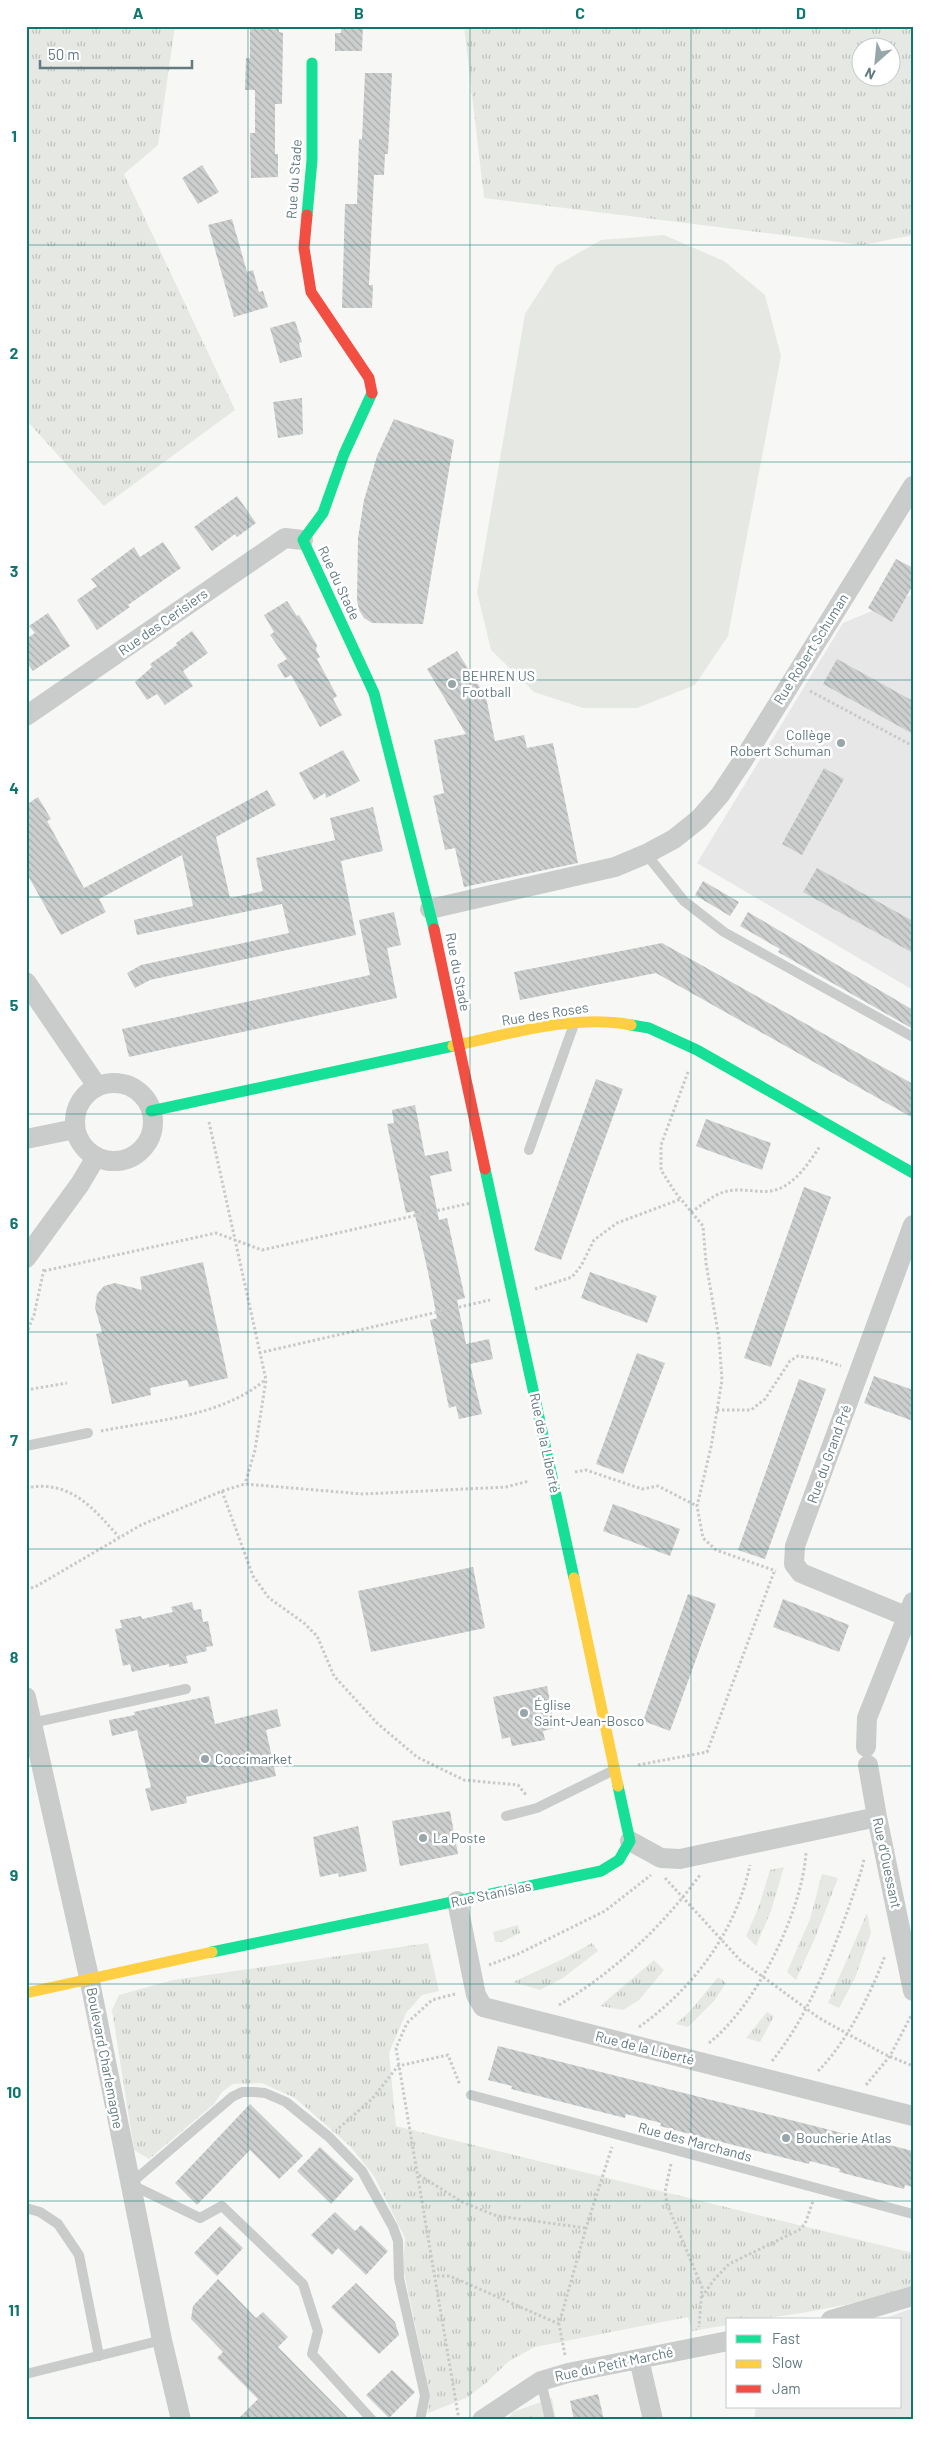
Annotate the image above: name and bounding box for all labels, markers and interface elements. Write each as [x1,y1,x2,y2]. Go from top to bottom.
text: A [133,3,144,22]
text: B [354,3,364,22]
text: C [575,3,585,22]
text: D [796,3,806,22]
scale bar [40,38,192,70]
north arrow [852,38,902,88]
text: 50 m [48,45,80,63]
text: N [862,64,878,84]
text: 1 [11,126,17,145]
street label: Rue du Stade [282,139,305,219]
text: 2 [10,343,19,362]
street label: Rue du Stade [315,543,364,623]
text: 3 [10,561,18,580]
street label: Rue des Cerisiers [115,584,211,659]
street label: Rue Robert Schuman [770,590,852,707]
place label: BEHREN US Football [462,667,535,700]
marker: BEHREN US Football [446,678,458,690]
place label: Collège Robert Schuman [730,726,831,759]
marker: Collège Robert Schuman [835,737,847,749]
text: 4 [9,778,19,797]
street label: Rue du Stade [443,931,474,1013]
text: 5 [10,995,19,1014]
street label: Rue des Roses [500,998,590,1029]
text: 6 [10,1213,19,1232]
street label: Rue de la Liberté [527,1391,564,1494]
street label: Rue du Grand Pré [803,1402,854,1505]
text: 7 [10,1430,18,1449]
text: 8 [10,1647,19,1666]
place label: Église Saint-Jean-Bosco [534,1696,644,1729]
marker: Église Saint-Jean-Bosco [518,1707,530,1719]
place label: Coccimarket [215,1750,292,1767]
marker: Coccimarket [199,1753,211,1765]
street label: Rue d'Ouessant [870,1816,905,1910]
place label: La Poste [433,1829,486,1846]
marker: La Poste [417,1832,429,1844]
text: 9 [10,1865,18,1884]
street label: Rue Stanislas [449,1877,533,1910]
street label: Boulevard Charlemagne [83,1986,128,2130]
street label: Rue de la Liberté [594,2027,696,2068]
text: 10 [7,2082,21,2101]
street label: Rue des Marchands [636,2118,754,2165]
place label: Boucherie Atlas [796,2129,892,2146]
marker: Boucherie Atlas [780,2132,792,2144]
text: 11 [8,2300,20,2319]
legend [726,2318,902,2408]
text: Fast [772,2329,800,2347]
street label: Rue du Petit Marché [553,2343,675,2384]
text: Slow [772,2353,803,2371]
text: Jam [772,2379,801,2397]

